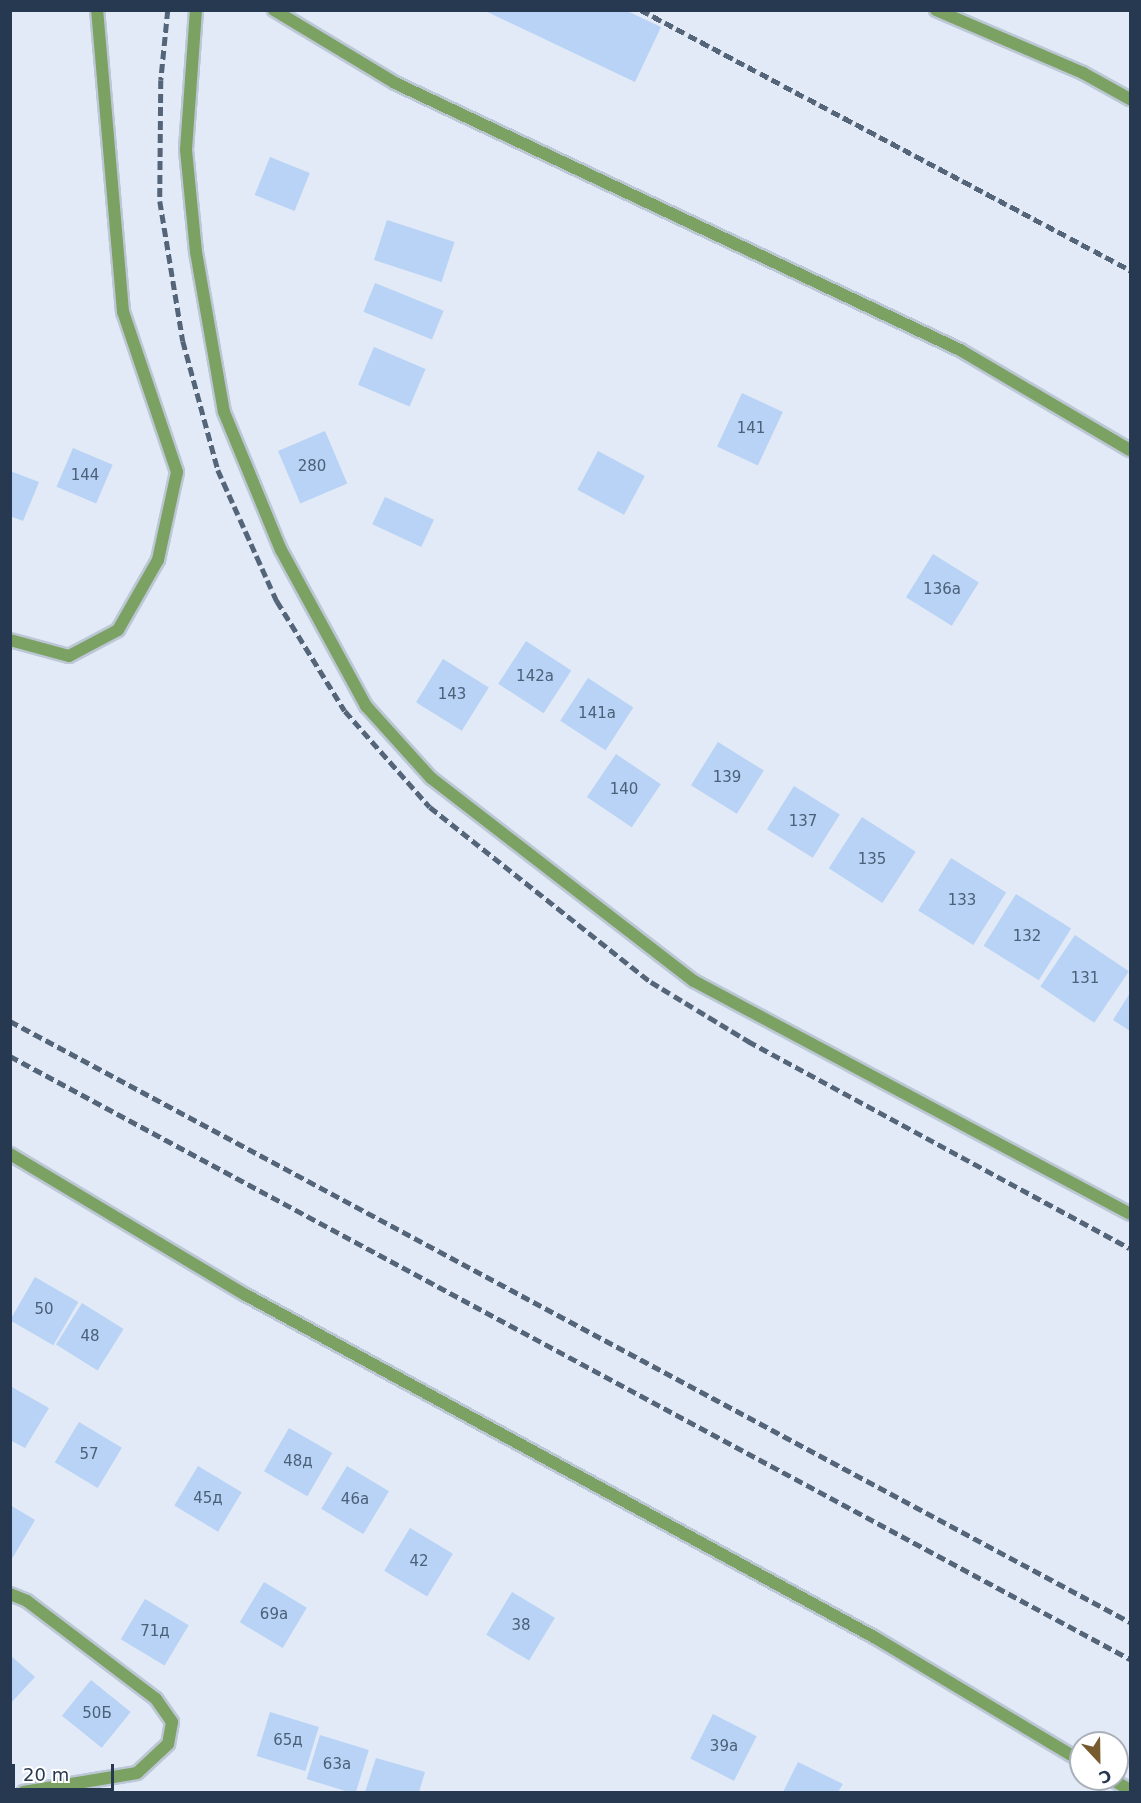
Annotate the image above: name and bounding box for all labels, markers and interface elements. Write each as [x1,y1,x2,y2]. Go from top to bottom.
house number: 141 [737,420,765,438]
house number: 280 [298,458,326,476]
house number: 144 [71,467,99,485]
house number: 136а [923,581,961,599]
house number: 142а [516,668,554,686]
house number: 143 [438,686,466,704]
house number: 141а [578,705,616,723]
house number: 139 [713,769,741,787]
house number: 140 [610,781,638,799]
house number: 137 [789,813,817,831]
house number: 135 [858,851,886,869]
house number: 133 [948,892,976,910]
house number: 132 [1013,928,1041,946]
house number: 131 [1071,970,1099,988]
house number: 50 [34,1301,54,1319]
house number: 48 [80,1328,100,1346]
house number: 57 [79,1446,99,1464]
house number: 48д [283,1453,313,1471]
house number: 45д [193,1490,223,1508]
house number: 46а [341,1491,369,1509]
house number: 42 [409,1553,429,1571]
house number: 69а [260,1606,288,1624]
house number: 38 [511,1617,531,1635]
house number: 71д [140,1623,170,1641]
house number: 50Б [82,1705,112,1723]
north arrow [1069,1731,1129,1791]
house number: 65д [273,1732,303,1750]
house number: 39а [710,1738,738,1756]
scale bar [15,1752,117,1790]
house number: 63а [323,1756,351,1774]
text: 20 m [23,1764,69,1785]
text: С [1096,1765,1114,1787]

